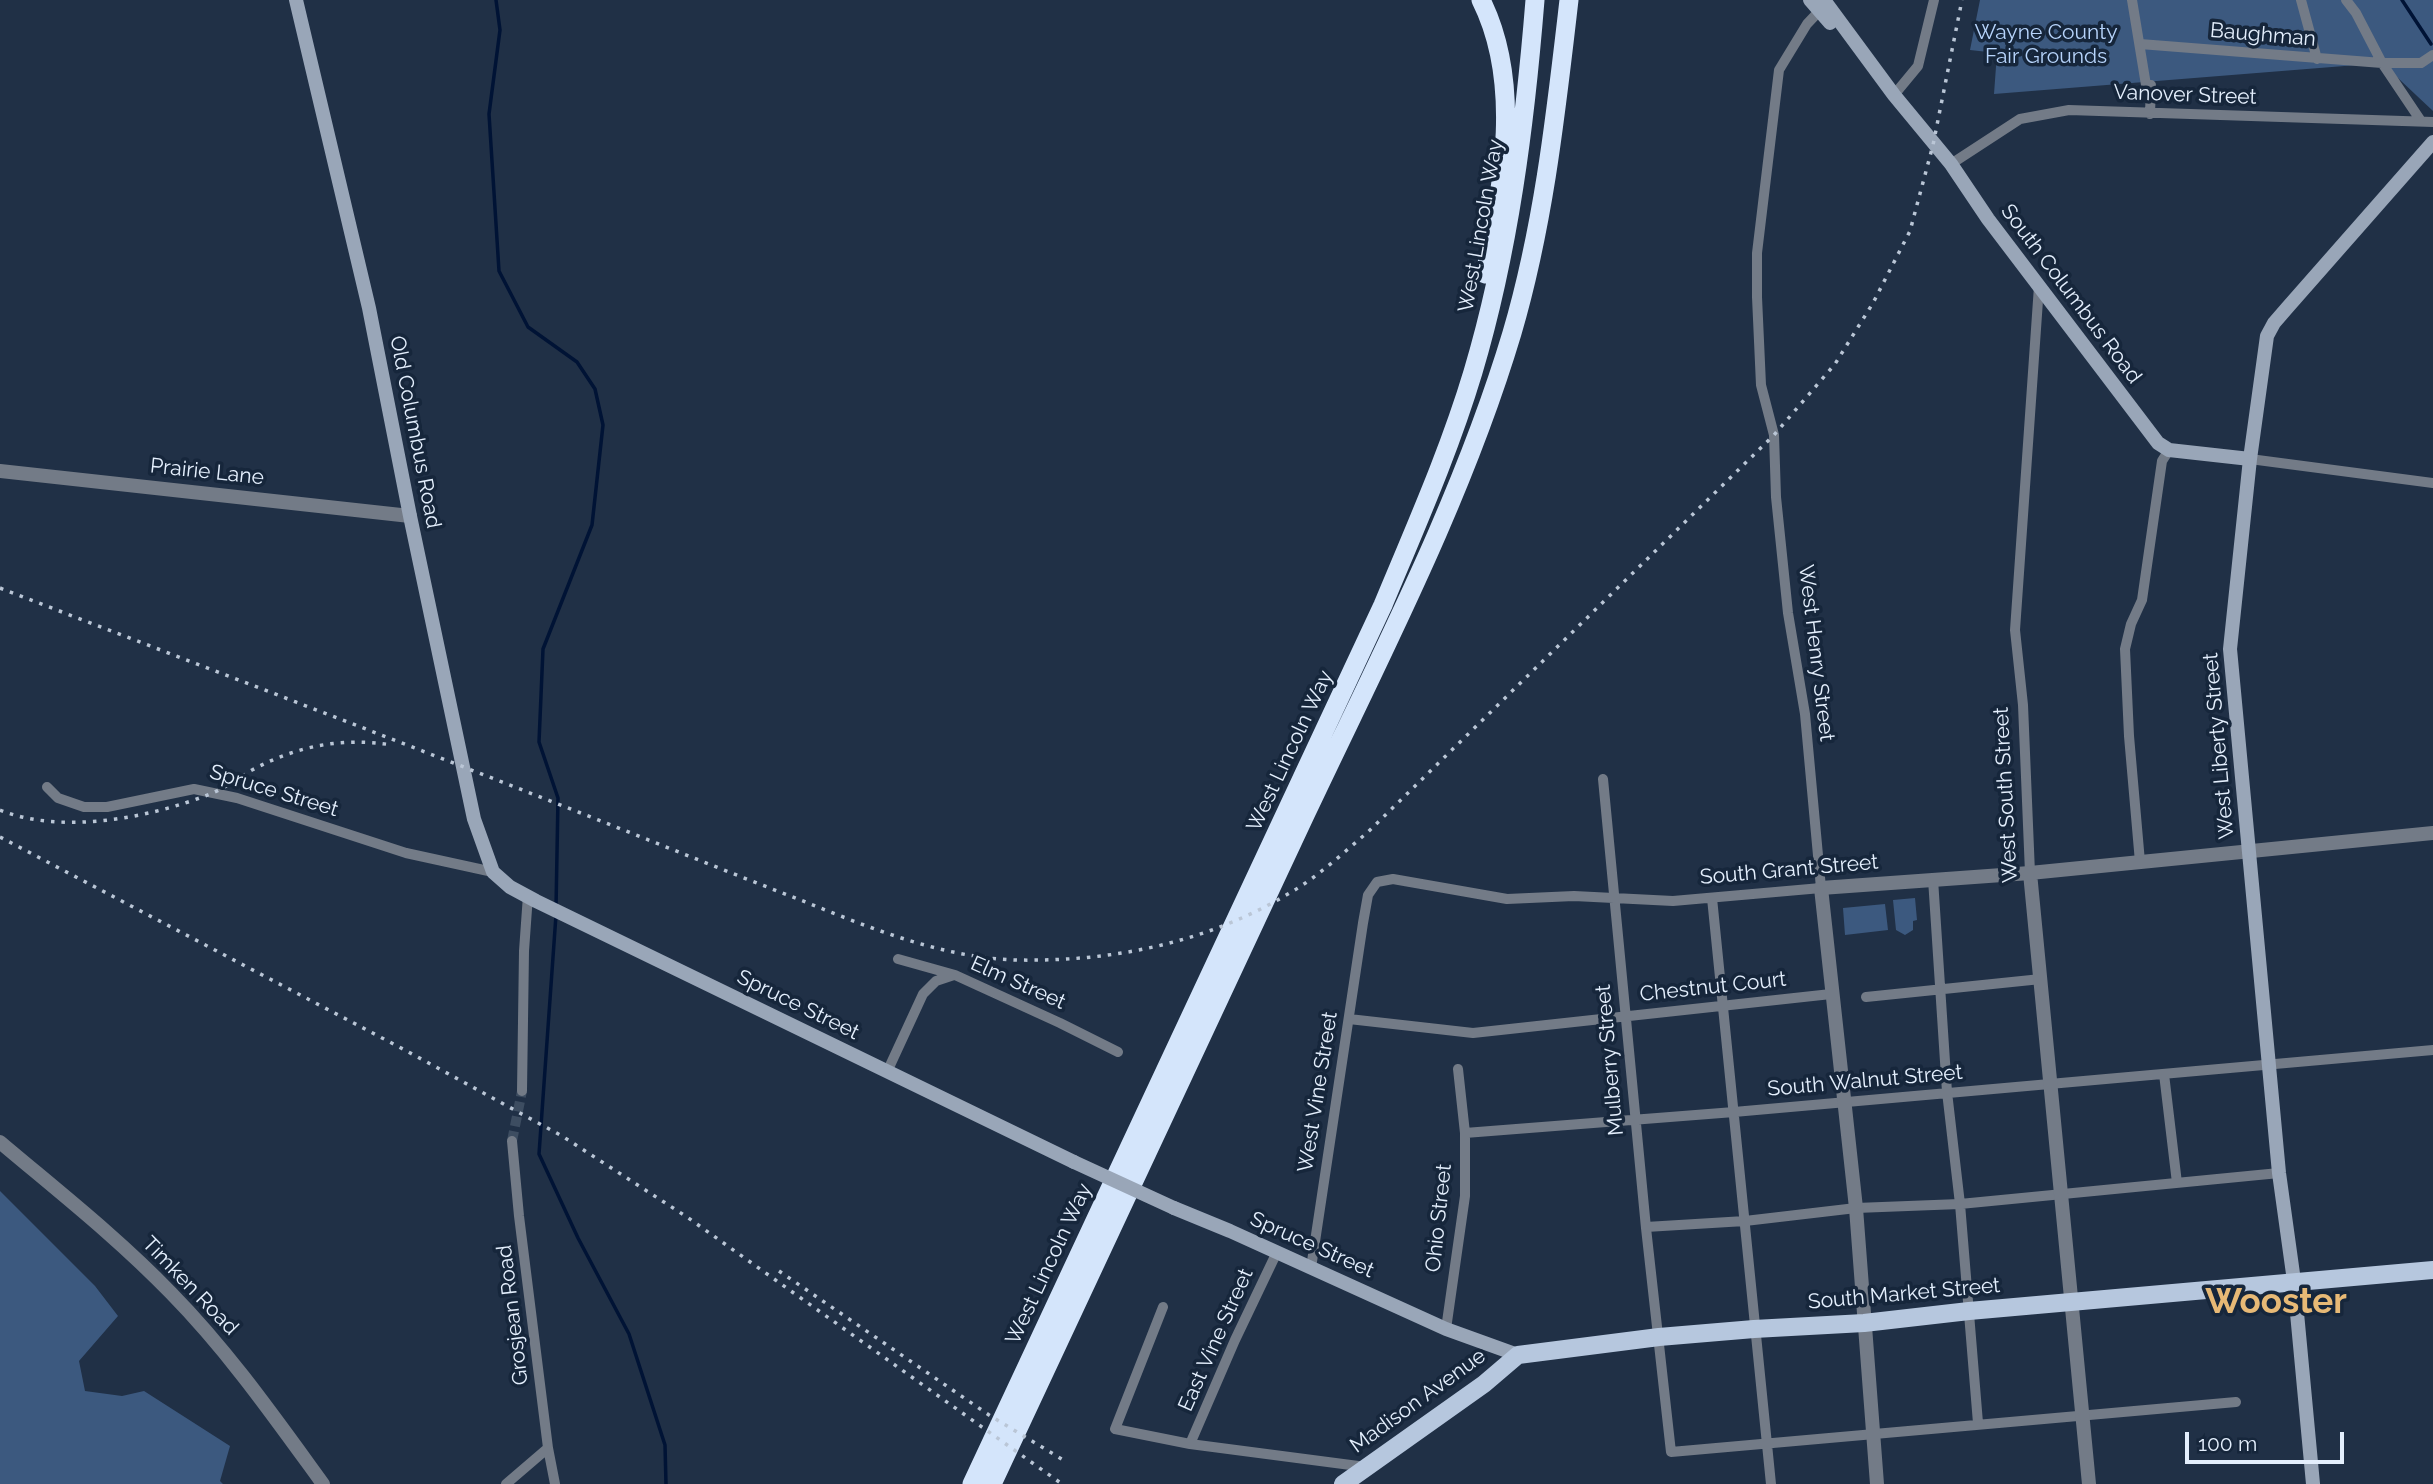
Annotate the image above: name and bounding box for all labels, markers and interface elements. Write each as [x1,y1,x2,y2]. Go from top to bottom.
street label: Baughman [2209,18,2317,52]
park label: Wayne County Fair Grounds [1974,20,2118,70]
street label: Vanover Street [2113,80,2257,110]
street label: West Lincoln Way [1453,138,1509,314]
street label: South Columbus Road [1995,199,2147,389]
street label: Old Columbus Road [384,334,446,530]
street label: Prairie Lane [149,453,265,491]
street label: West Henry Street [1793,563,1839,743]
street label: West Liberty Street [2198,652,2240,840]
street label: West Lincoln Way [1242,666,1338,836]
street label: West South Street [1989,706,2023,884]
street label: Spruce Street [207,760,341,822]
street label: South Grant Street [1699,850,1879,890]
street label: Elm Street [967,951,1069,1015]
street label: Spruce Street [733,965,863,1045]
street label: Chestnut Court [1639,967,1787,1007]
street label: Mulberry Street [1591,983,1629,1137]
street label: West Vine Street [1293,1010,1343,1174]
street label: South Walnut Street [1766,1060,1964,1102]
street label: Ohio Street [1421,1163,1457,1273]
street label: West Lincoln Way [1001,1179,1097,1349]
street label: Spruce Street [1246,1206,1378,1284]
street label: Timken Road [137,1231,243,1341]
street label: Grosjean Road [492,1243,534,1387]
street label: East Vine Street [1173,1265,1259,1415]
street label: South Market Street [1807,1273,2001,1315]
district label: Wooster [2205,1281,2347,1323]
street label: Madison Avenue [1345,1343,1491,1459]
scale bar [2188,1418,2347,1462]
text: 100 m [2198,1431,2257,1456]

